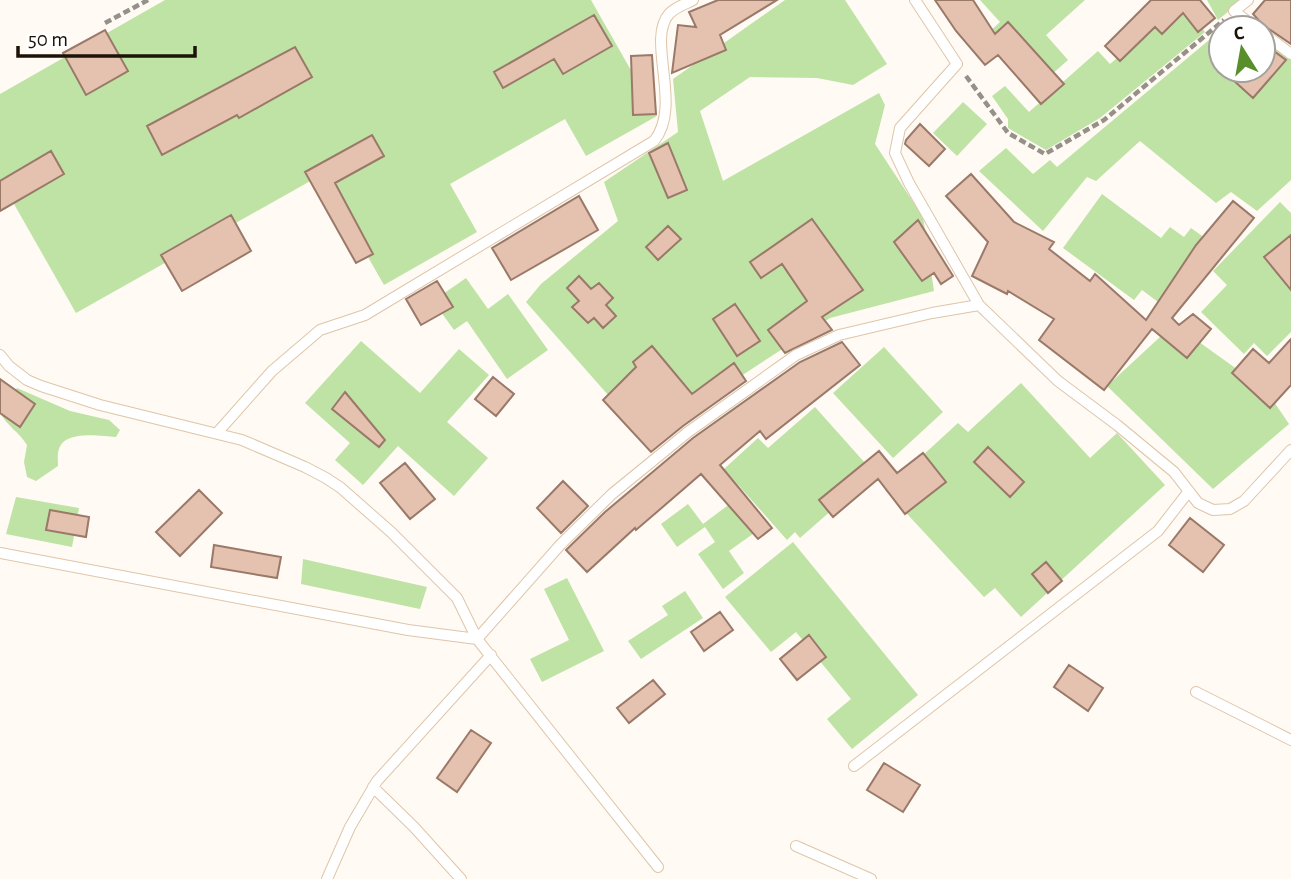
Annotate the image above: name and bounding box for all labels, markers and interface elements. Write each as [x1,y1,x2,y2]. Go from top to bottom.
scale bar [18,14,194,58]
north arrow [1207,14,1277,84]
text: С [1232,23,1246,44]
text: 50 m [28,29,68,50]

